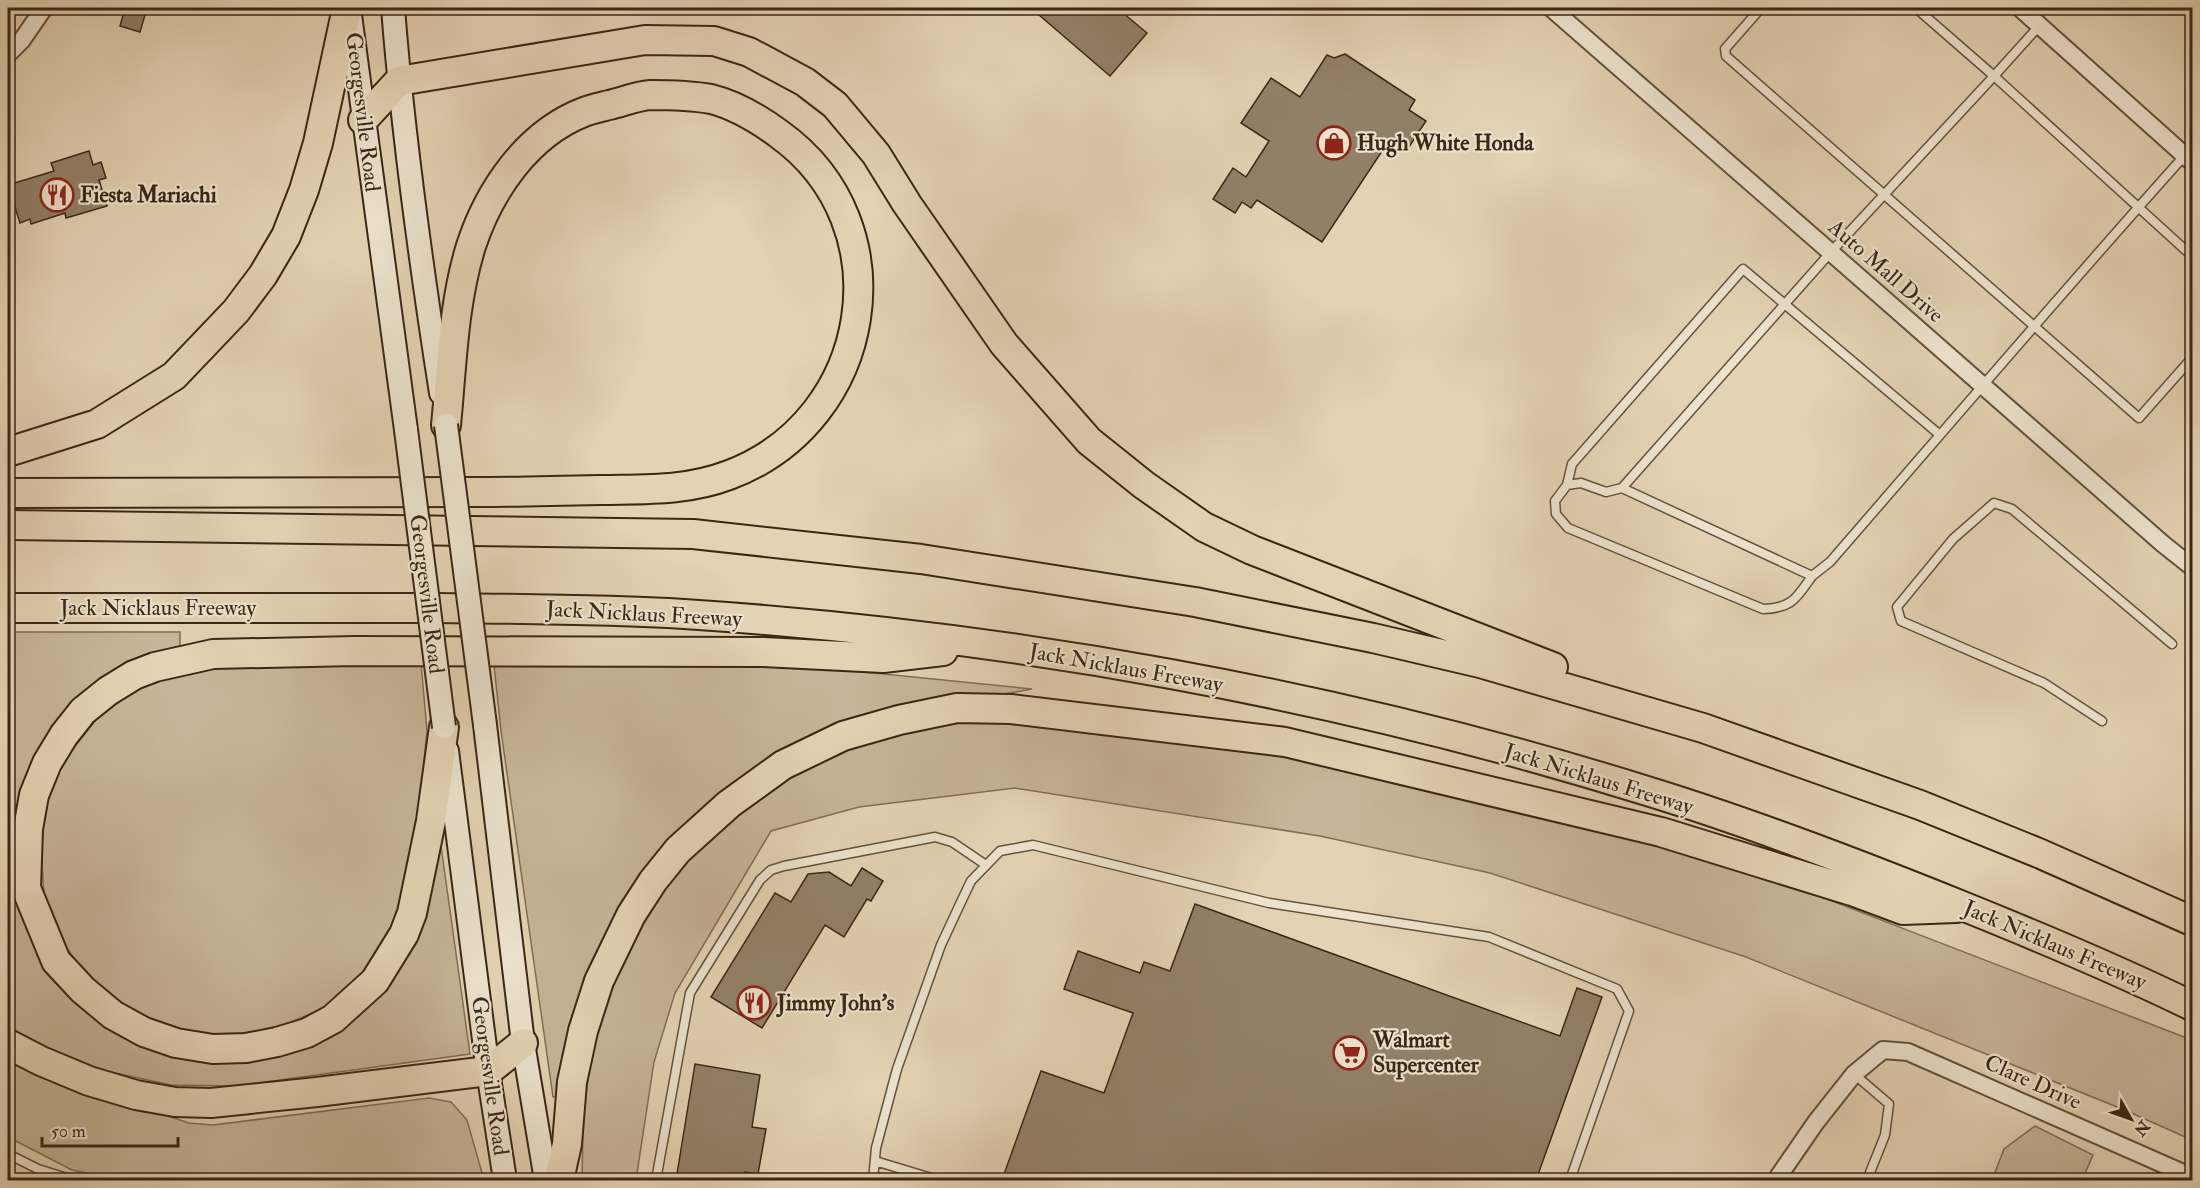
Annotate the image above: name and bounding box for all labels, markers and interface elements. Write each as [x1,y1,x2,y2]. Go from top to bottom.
street label: Georgesville Road [339,31,387,193]
shop icon: Hugh White Honda [1316,125,1352,161]
place label: Hugh White Honda [1357,129,1534,158]
restaurant icon: Fiesta Mariachi [39,177,75,213]
place label: Fiesta Mariachi [80,181,217,209]
street label: Auto Mall Drive [1822,213,1950,329]
street label: Georgesville Road [403,513,451,675]
street label: Jack Nicklaus Freeway [59,594,256,622]
street label: Jack Nicklaus Freeway [544,595,743,633]
street label: Jack Nicklaus Freeway [1026,637,1225,699]
street label: Jack Nicklaus Freeway [1500,737,1697,821]
street label: Jack Nicklaus Freeway [1958,893,2151,996]
restaurant icon: Jimmy John's [736,985,772,1021]
place label: Jimmy John's [776,989,895,1018]
street label: Georgesville Road [465,995,515,1157]
place label: Walmart Supercenter [1372,1026,1480,1080]
supermarket icon: Walmart Supercenter [1332,1035,1368,1071]
street label: Clare Drive [1980,1048,2086,1116]
north arrow [2101,1089,2161,1149]
scale bar [42,1110,178,1148]
text: N [2129,1115,2155,1140]
text: 50 m [51,1120,86,1143]

